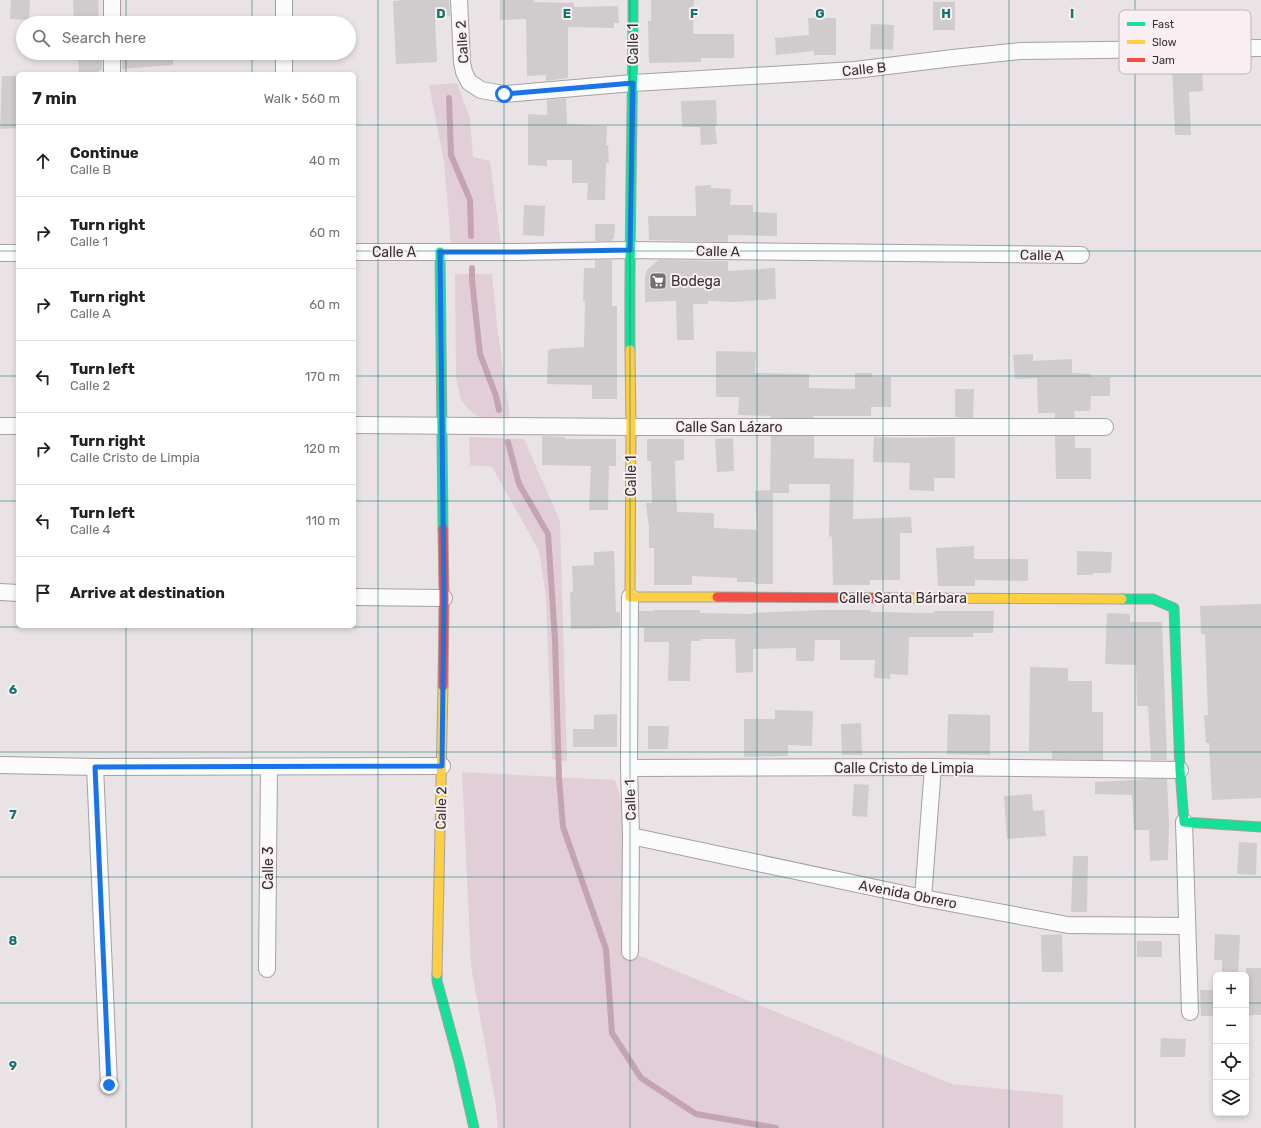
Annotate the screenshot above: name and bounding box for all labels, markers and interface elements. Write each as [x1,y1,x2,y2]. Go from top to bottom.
text: D [436,6,446,21]
text: E [563,6,571,21]
text: F [690,6,698,21]
text: G [815,6,825,21]
text: H [941,6,951,21]
text: I [1070,6,1074,21]
legend [1119,10,1251,74]
search box [16,16,356,60]
text: Fast [1152,18,1175,31]
street label: Calle 2 [453,20,472,64]
street label: Calle 1 [625,23,642,65]
icon: search [30,27,52,49]
text: Search here [62,29,146,47]
text: Slow [1152,36,1177,49]
text: Jam [1152,54,1175,67]
street label: Calle B [841,59,887,80]
route start [495,85,513,103]
text: 7 min [32,88,77,108]
text: Walk · 560 m [264,91,340,106]
text: Continue [70,144,139,162]
icon: ahead [32,150,54,172]
text: 40 m [309,153,340,168]
text: Calle B [70,162,111,177]
text: Turn right [70,216,145,234]
icon: right [32,222,54,244]
text: 60 m [309,225,340,240]
text: Calle 1 [70,234,108,249]
street label: Calle A [696,243,741,260]
street label: Calle A [372,244,417,261]
street label: Calle A [1020,247,1065,264]
supermarket icon: Bodega [648,271,668,291]
place label: Bodega [671,273,721,290]
text: Turn right [70,288,145,306]
icon: right [32,294,54,316]
text: 60 m [309,297,340,312]
text: Calle A [70,306,111,321]
text: Turn left [70,360,135,378]
icon: left [32,366,54,388]
text: 170 m [305,369,340,384]
text: Calle 2 [70,378,110,393]
street label: Calle San Lázaro [675,419,783,436]
text: Turn right [70,432,145,450]
icon: right [32,438,54,460]
text: 120 m [304,441,340,456]
text: Calle Cristo de Limpia [70,450,200,465]
street label: Calle 1 [623,455,640,497]
text: Turn left [70,504,135,522]
icon: left [32,510,54,532]
text: 110 m [306,513,340,528]
text: Calle 4 [70,522,111,537]
icon: arrive [32,582,54,604]
text: Arrive at destination [70,584,225,602]
street label: Calle Santa Bárbara [839,590,967,607]
text: 6 [9,682,18,697]
street label: Calle Cristo de Limpia [834,760,974,777]
street label: Calle 1 [621,779,640,821]
street label: Calle 2 [433,786,450,830]
text: 7 [9,807,17,822]
street label: Calle 3 [260,846,277,890]
street label: Avenida Obrero [857,877,958,912]
text: 8 [9,933,18,948]
map controls [1213,972,1249,1116]
button: + [1213,972,1249,1008]
button: − [1213,1008,1249,1044]
button: locate [1213,1044,1249,1080]
text: 9 [9,1058,17,1073]
route end [100,1076,118,1094]
button: layers [1213,1080,1249,1116]

